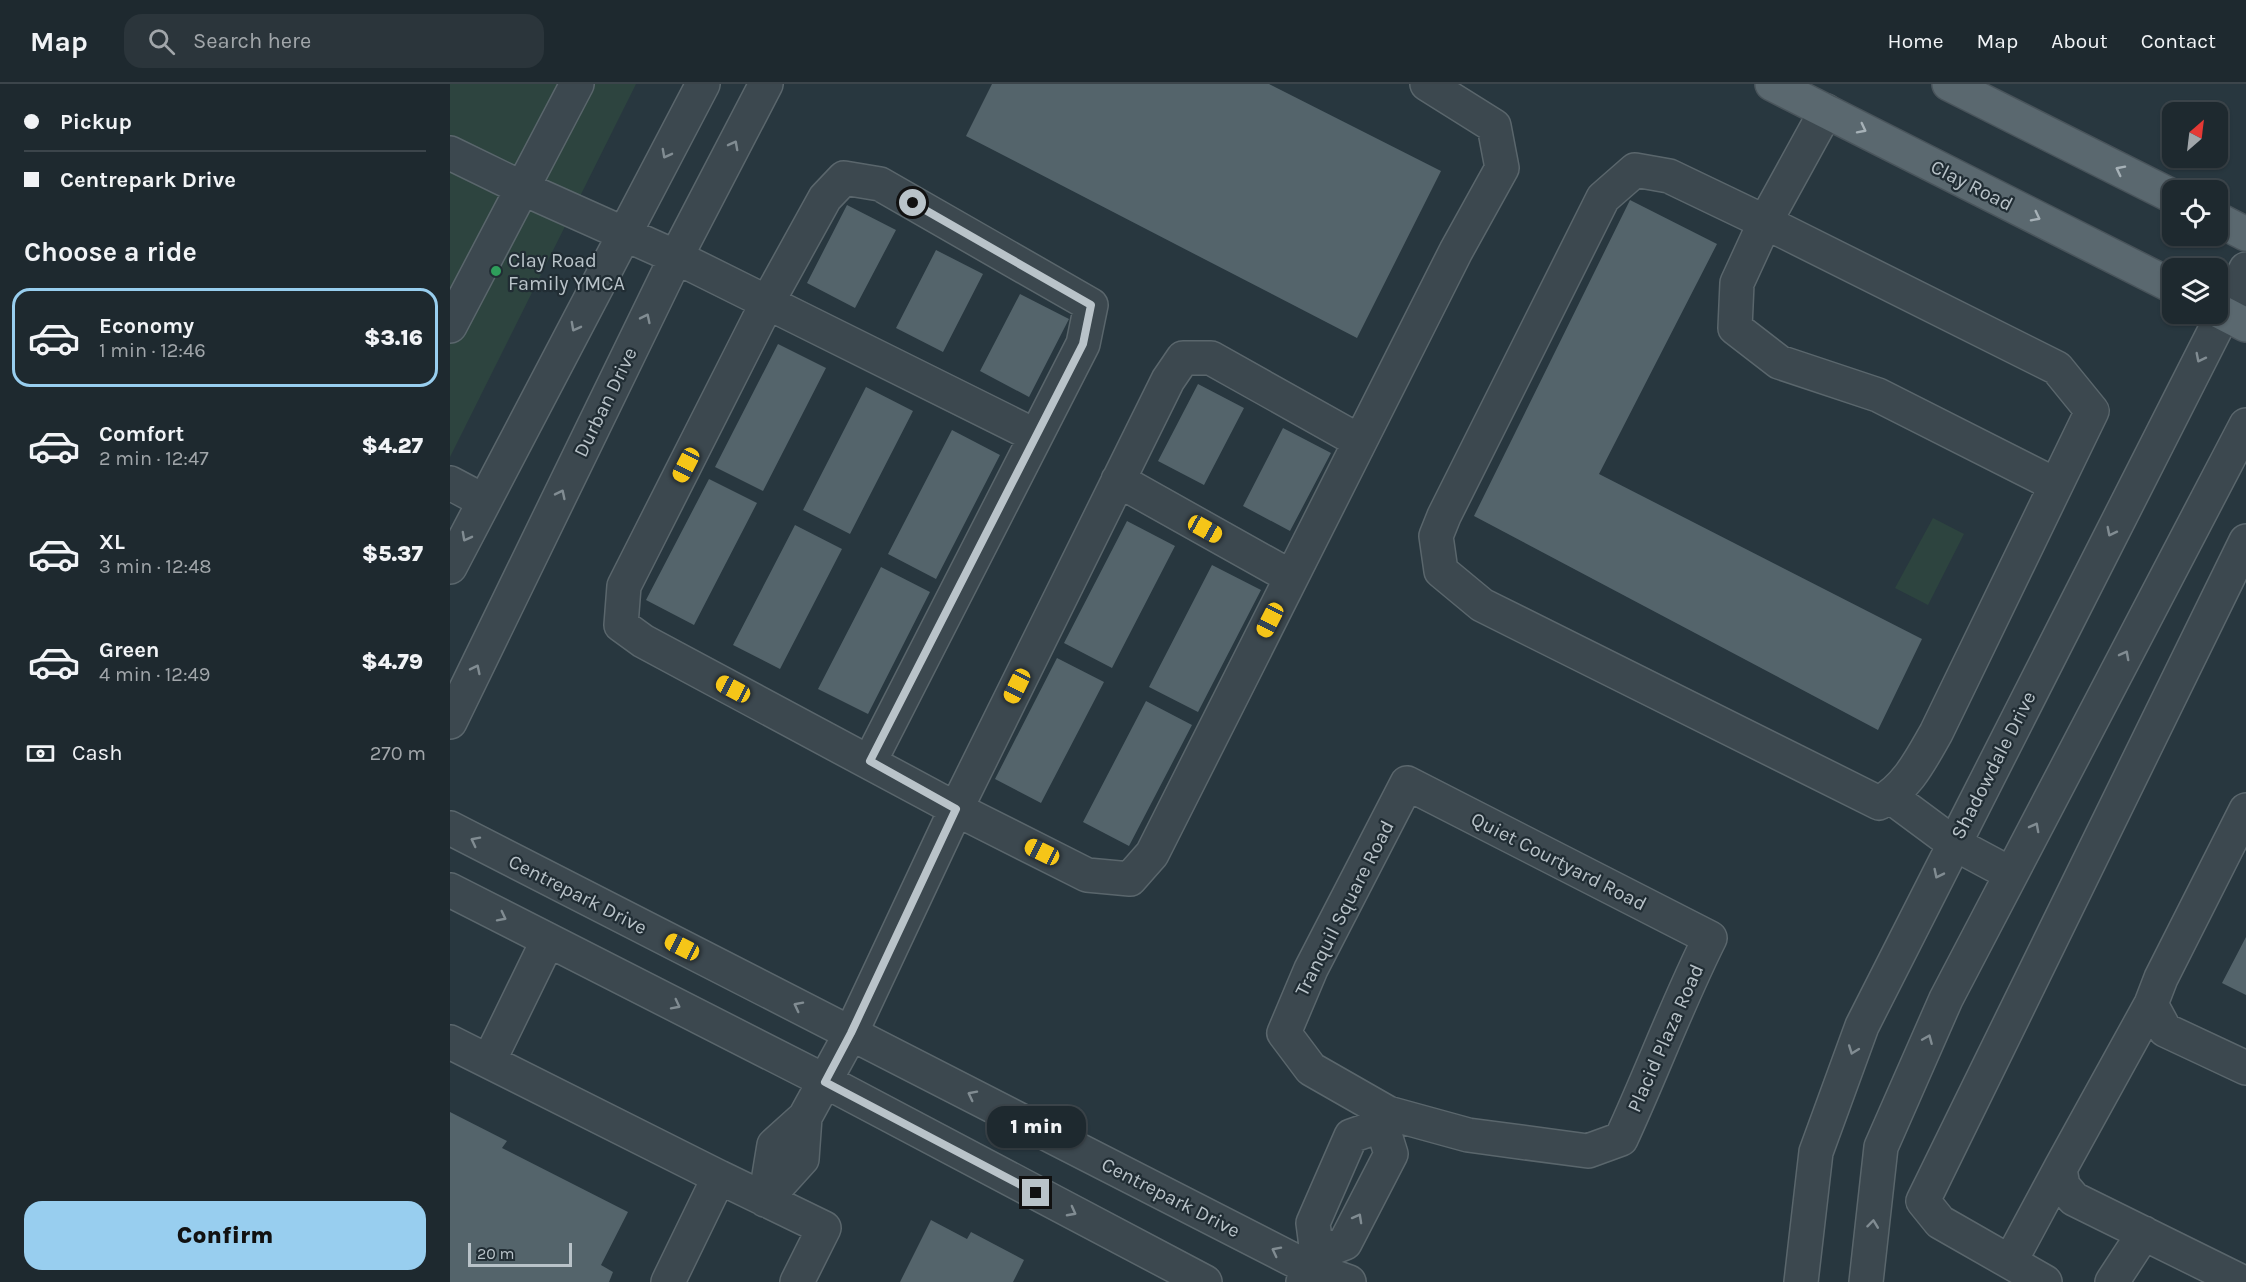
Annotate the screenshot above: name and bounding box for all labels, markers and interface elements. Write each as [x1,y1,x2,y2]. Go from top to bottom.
search box [124,14,544,68]
text: Map [30,25,88,58]
icon: search [145,25,178,58]
text: Search here [193,28,311,54]
text: Home [1888,29,1944,53]
text: Map [1977,29,2018,53]
text: About [2051,29,2108,53]
text: Contact [2141,29,2216,53]
north arrow [2162,102,2228,168]
map controls [2162,102,2228,324]
text: Pickup [60,109,132,135]
one-way arrow [1855,122,1866,134]
one-way arrow [727,140,738,151]
one-way arrow [662,148,673,159]
street label: Clay Road [1927,155,2017,216]
one-way arrow [2115,166,2126,177]
text: Centrepark Drive [60,167,236,193]
button: locate [2162,180,2228,246]
route start [899,189,926,216]
one-way arrow [2029,210,2040,222]
text: Choose a ride [24,236,197,268]
place label: Clay Road Family YMCA [508,249,625,295]
button: layers [2162,258,2228,324]
marker: Clay Road Family YMCA [489,264,503,278]
icon: car [27,311,81,365]
text: Economy [99,313,194,339]
one-way arrow [638,314,650,325]
one-way arrow [571,321,583,332]
text: $3.16 [364,325,423,351]
text: 1 min · 12:46 [99,339,206,362]
street label: Durban Drive [569,344,642,461]
one-way arrow [2196,352,2207,362]
icon: car [27,419,81,473]
text: Comfort [99,421,184,447]
text: $4.27 [361,433,423,459]
car [670,445,702,485]
text: 2 min · 12:47 [99,447,209,470]
one-way arrow [553,489,565,500]
car [1185,512,1225,546]
one-way arrow [2107,525,2119,536]
icon: car [27,527,81,581]
text: XL [99,529,125,555]
one-way arrow [461,531,473,542]
text: $5.37 [362,541,423,567]
text: 3 min · 12:48 [99,555,212,578]
car [1254,600,1286,640]
icon: car [27,635,81,689]
text: Green [99,637,160,663]
text: $4.79 [361,649,423,675]
one-way arrow [2118,650,2130,661]
text: 4 min · 12:49 [99,663,210,686]
one-way arrow [468,665,480,676]
car [1001,666,1033,706]
car [713,673,753,705]
street label: Shadowdale Drive [1946,688,2041,843]
icon: cash [24,737,57,770]
text: Cash [72,740,122,766]
text: 270 m [370,742,426,765]
street label: Quiet Courtyard Road [1467,807,1650,916]
street label: Tranquil Square Road [1290,817,1399,1000]
one-way arrow [2028,823,2039,834]
car [1022,836,1062,868]
one-way arrow [471,837,481,848]
street label: Centrepark Drive [505,850,651,939]
one-way arrow [1933,868,1945,879]
one-way arrow [496,909,507,921]
car [662,931,702,963]
street label: Placid Plaza Road [1623,961,1708,1116]
one-way arrow [669,998,680,1010]
one-way arrow [793,1002,804,1014]
one-way arrow [1921,1034,1933,1045]
one-way arrow [1848,1044,1861,1055]
one-way arrow [967,1091,978,1102]
callout: 1 min [986,1106,1086,1148]
text: 1 min [1010,1115,1063,1138]
street label: Centrepark Drive [1098,1153,1244,1242]
route end [1022,1179,1049,1206]
button: Confirm [24,1201,426,1270]
one-way arrow [1066,1205,1076,1216]
one-way arrow [1351,1214,1362,1224]
one-way arrow [1866,1219,1878,1228]
scale bar [468,1240,572,1268]
text: 20 m [477,1244,515,1263]
one-way arrow [1272,1247,1282,1258]

